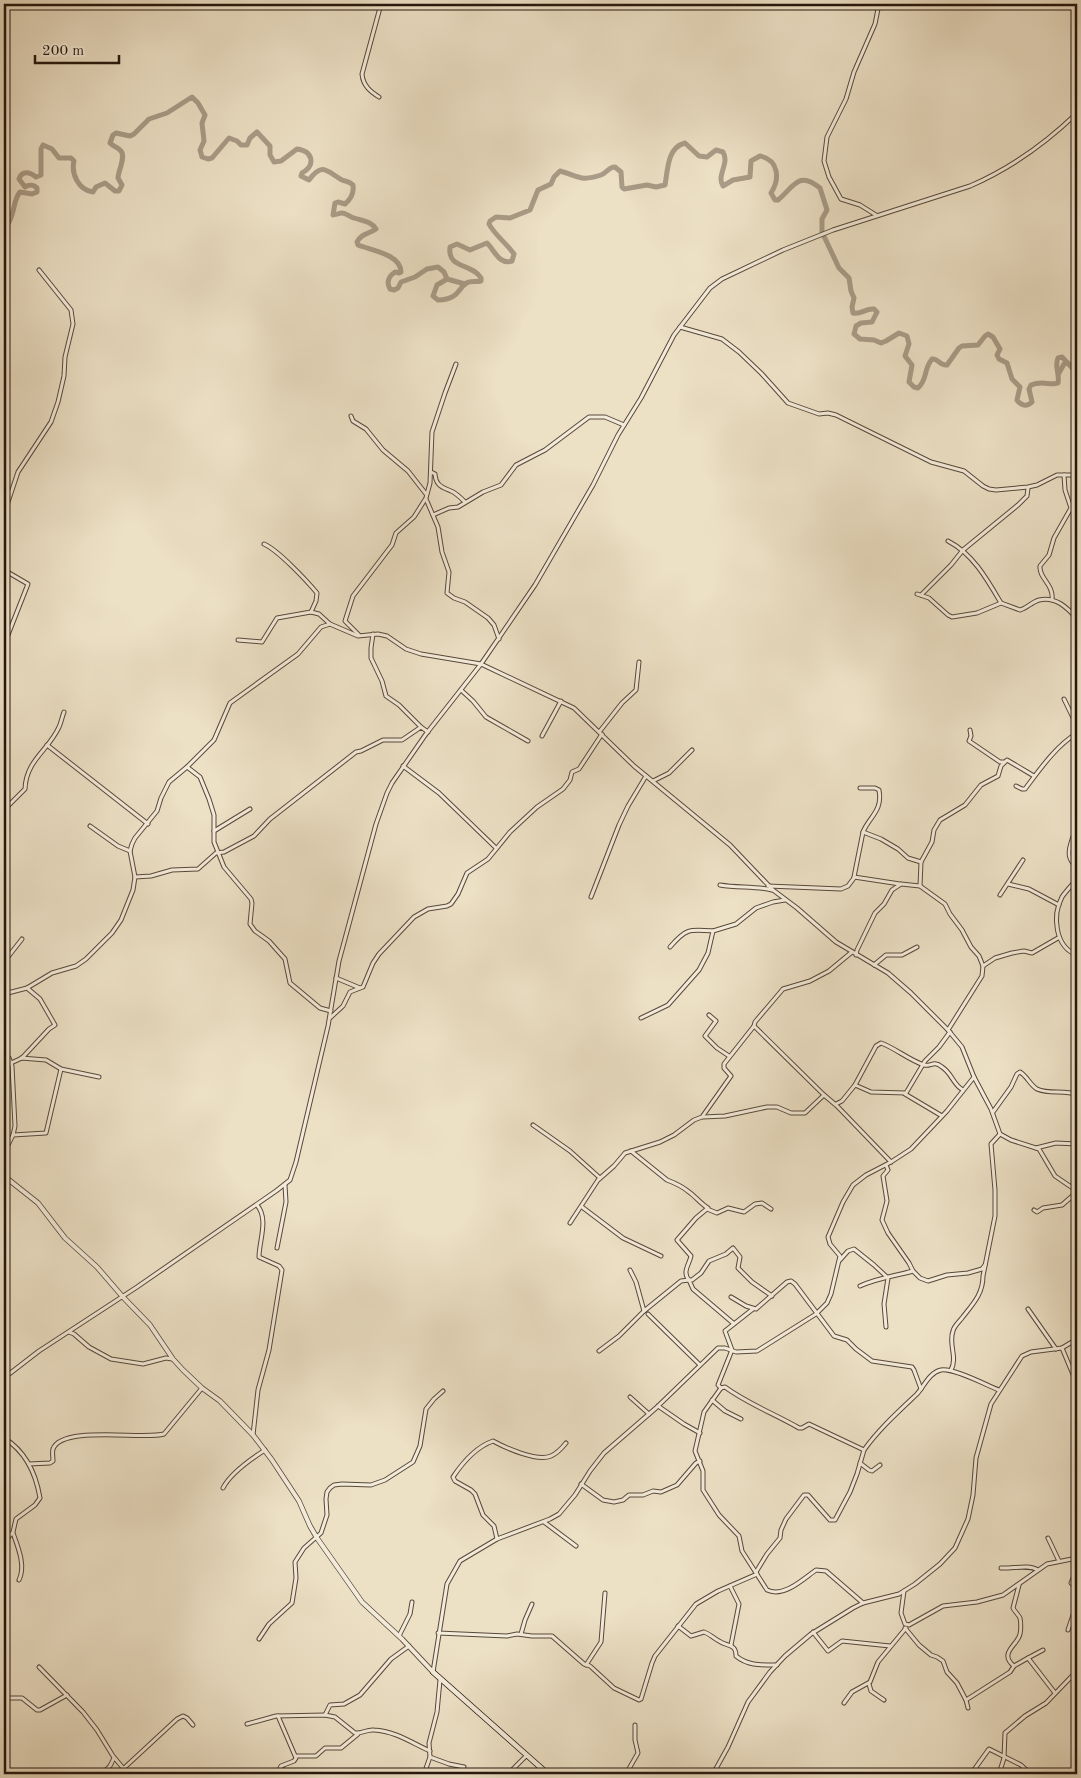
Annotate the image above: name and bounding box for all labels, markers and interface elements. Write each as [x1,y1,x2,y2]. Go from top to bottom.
scale bar [35,32,119,64]
text: 200 m [42,44,84,59]

